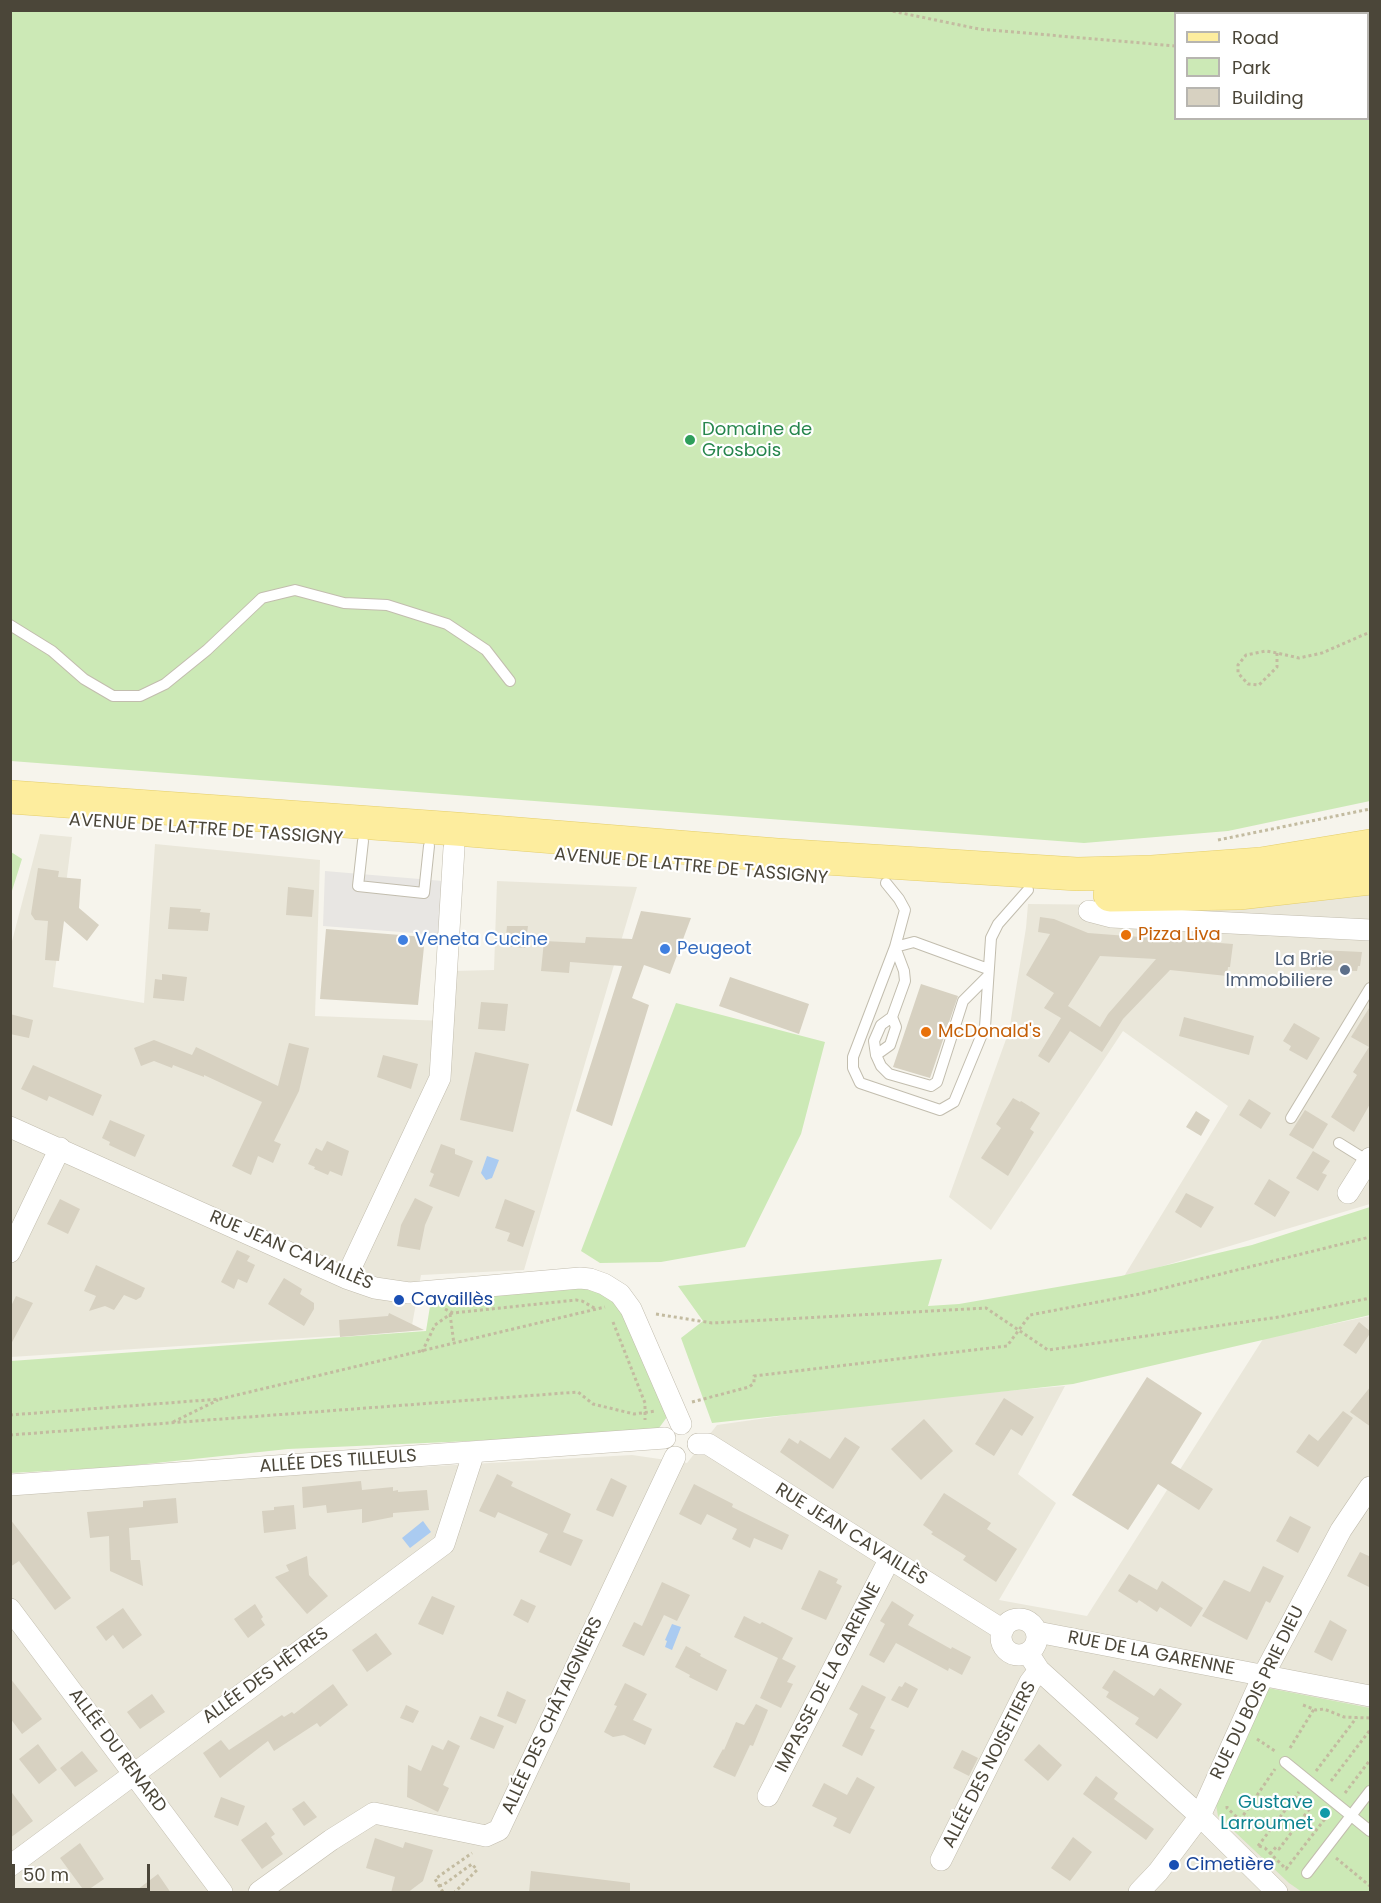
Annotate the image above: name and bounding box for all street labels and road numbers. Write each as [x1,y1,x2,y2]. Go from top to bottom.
street label: AVENUE DE LATTRE DE TASSIGNY [68,810,344,850]
street label: AVENUE DE LATTRE DE TASSIGNY [553,844,829,890]
street label: RUE JEAN CAVAILLÈS [206,1207,376,1295]
street label: ALLÉE DES TILLEULS [259,1446,417,1478]
street label: RUE JEAN CAVAILLÈS [771,1479,931,1591]
street label: IMPASSE DE LA GARENNE [772,1580,886,1776]
street label: RUE DU BOIS PRIE DIEU [1207,1603,1309,1783]
street label: ALLÉE DES CHÂTAIGNIERS [498,1614,608,1818]
street label: ALLÉE DES HÊTRES [199,1623,333,1729]
street label: RUE DE LA GARENNE [1066,1627,1236,1681]
street label: ALLÉE DES NOISETIERS [939,1678,1041,1852]
street label: ALLÉE DU RENARD [63,1685,171,1817]

